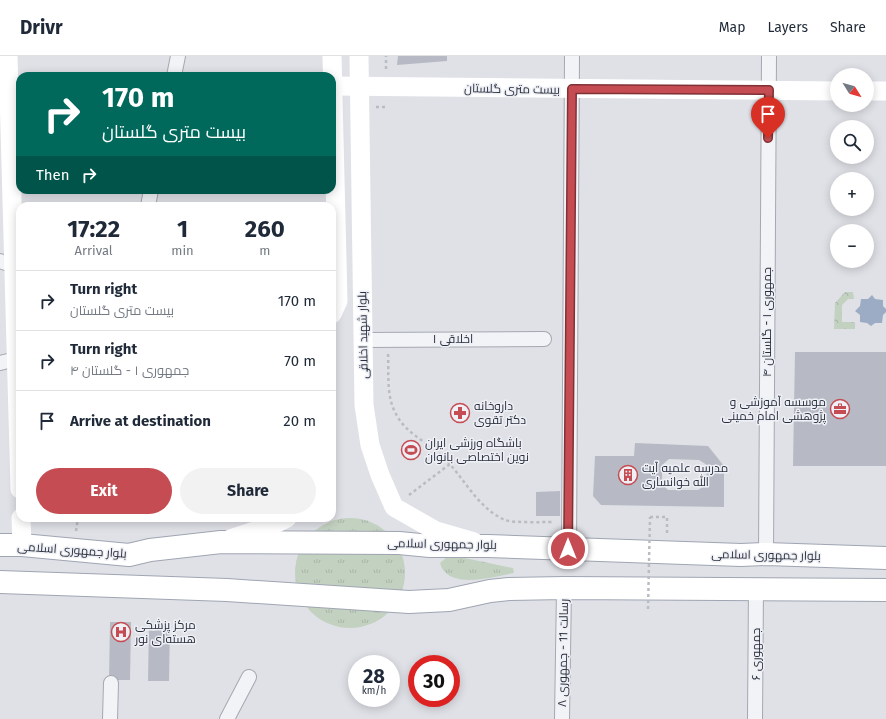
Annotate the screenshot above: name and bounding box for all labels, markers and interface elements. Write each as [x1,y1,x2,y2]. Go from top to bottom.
text: Drivr [20,16,63,39]
text: Map [719,19,745,36]
text: Layers [767,19,808,36]
text: Share [830,19,866,36]
north arrow [830,68,874,112]
map controls [830,68,874,268]
text: 170 m [102,81,174,114]
street label: بیست متری گلستان [464,81,560,97]
icon: right [36,88,88,140]
pin [751,97,785,138]
icon: arrive [757,103,779,125]
button: search [830,120,874,164]
text: بیست متری گلستان [102,121,246,143]
icon: right [78,164,100,186]
text: Then [36,166,70,184]
button: + [830,172,874,216]
text: 17:22 [67,215,120,243]
text: 1 [177,215,188,243]
text: 260 [245,215,285,243]
button: − [830,224,874,268]
text: Arrival [75,243,113,258]
text: min [171,243,194,258]
text: m [259,243,270,258]
street label: جمهوری ۱ - گلستان ۴ [760,267,774,377]
text: Turn right [70,280,137,298]
icon: right [36,290,58,312]
street label: بلوار شهید اخلاقی [355,291,371,379]
text: 170 m [278,292,316,310]
text: بیست متری گلستان [70,303,174,318]
street label: اخلاقی ۱ [433,332,473,346]
text: Turn right [70,340,137,358]
icon: right [36,350,58,372]
text: 70 m [284,352,316,370]
text: جمهوری ۱ - گلستان ۴ [70,363,189,378]
place label: موسسه آموزشی و پژوهشی امام خمینی [721,395,827,425]
office icon: موسسه آموزشی و پژوهشی امام خمینی [829,398,851,420]
place label: داروخانه دکتر تقوی [474,399,526,427]
pharmacy icon: داروخانه دکتر تقوی [449,402,471,424]
icon: arrive [36,410,58,432]
text: Arrive at destination [70,412,211,430]
text: 20 m [283,412,316,430]
place label: باشگاه ورزشی ایران نوین اختصاصی بانوان [425,436,529,464]
sports icon: باشگاه ورزشی ایران نوین اختصاصی بانوان [400,439,422,461]
place label: مدرسه علمیه آیت الله خوانساری [642,461,728,489]
building icon: مدرسه علمیه آیت الله خوانساری [617,464,639,486]
button: Exit [36,468,172,514]
button: Share [180,468,316,514]
position arrow [547,528,589,570]
street label: بلوار جمهوری اسلامی [387,536,497,552]
street label: بلوار جمهوری اسلامی [17,539,127,561]
street label: بلوار جمهوری اسلامی [711,547,821,563]
street label: رسالت 11 - جمهوری ۸ [555,599,571,707]
place label: مرکز پزشکی هسته‌ای نور [134,618,196,646]
hospital icon: مرکز پزشکی هسته‌ای نور [110,621,132,643]
street label: جمهوری ۶ [749,628,763,680]
speed limit sign: 30 [408,655,460,707]
text: 28 [363,664,385,688]
text: km/h [362,685,386,697]

